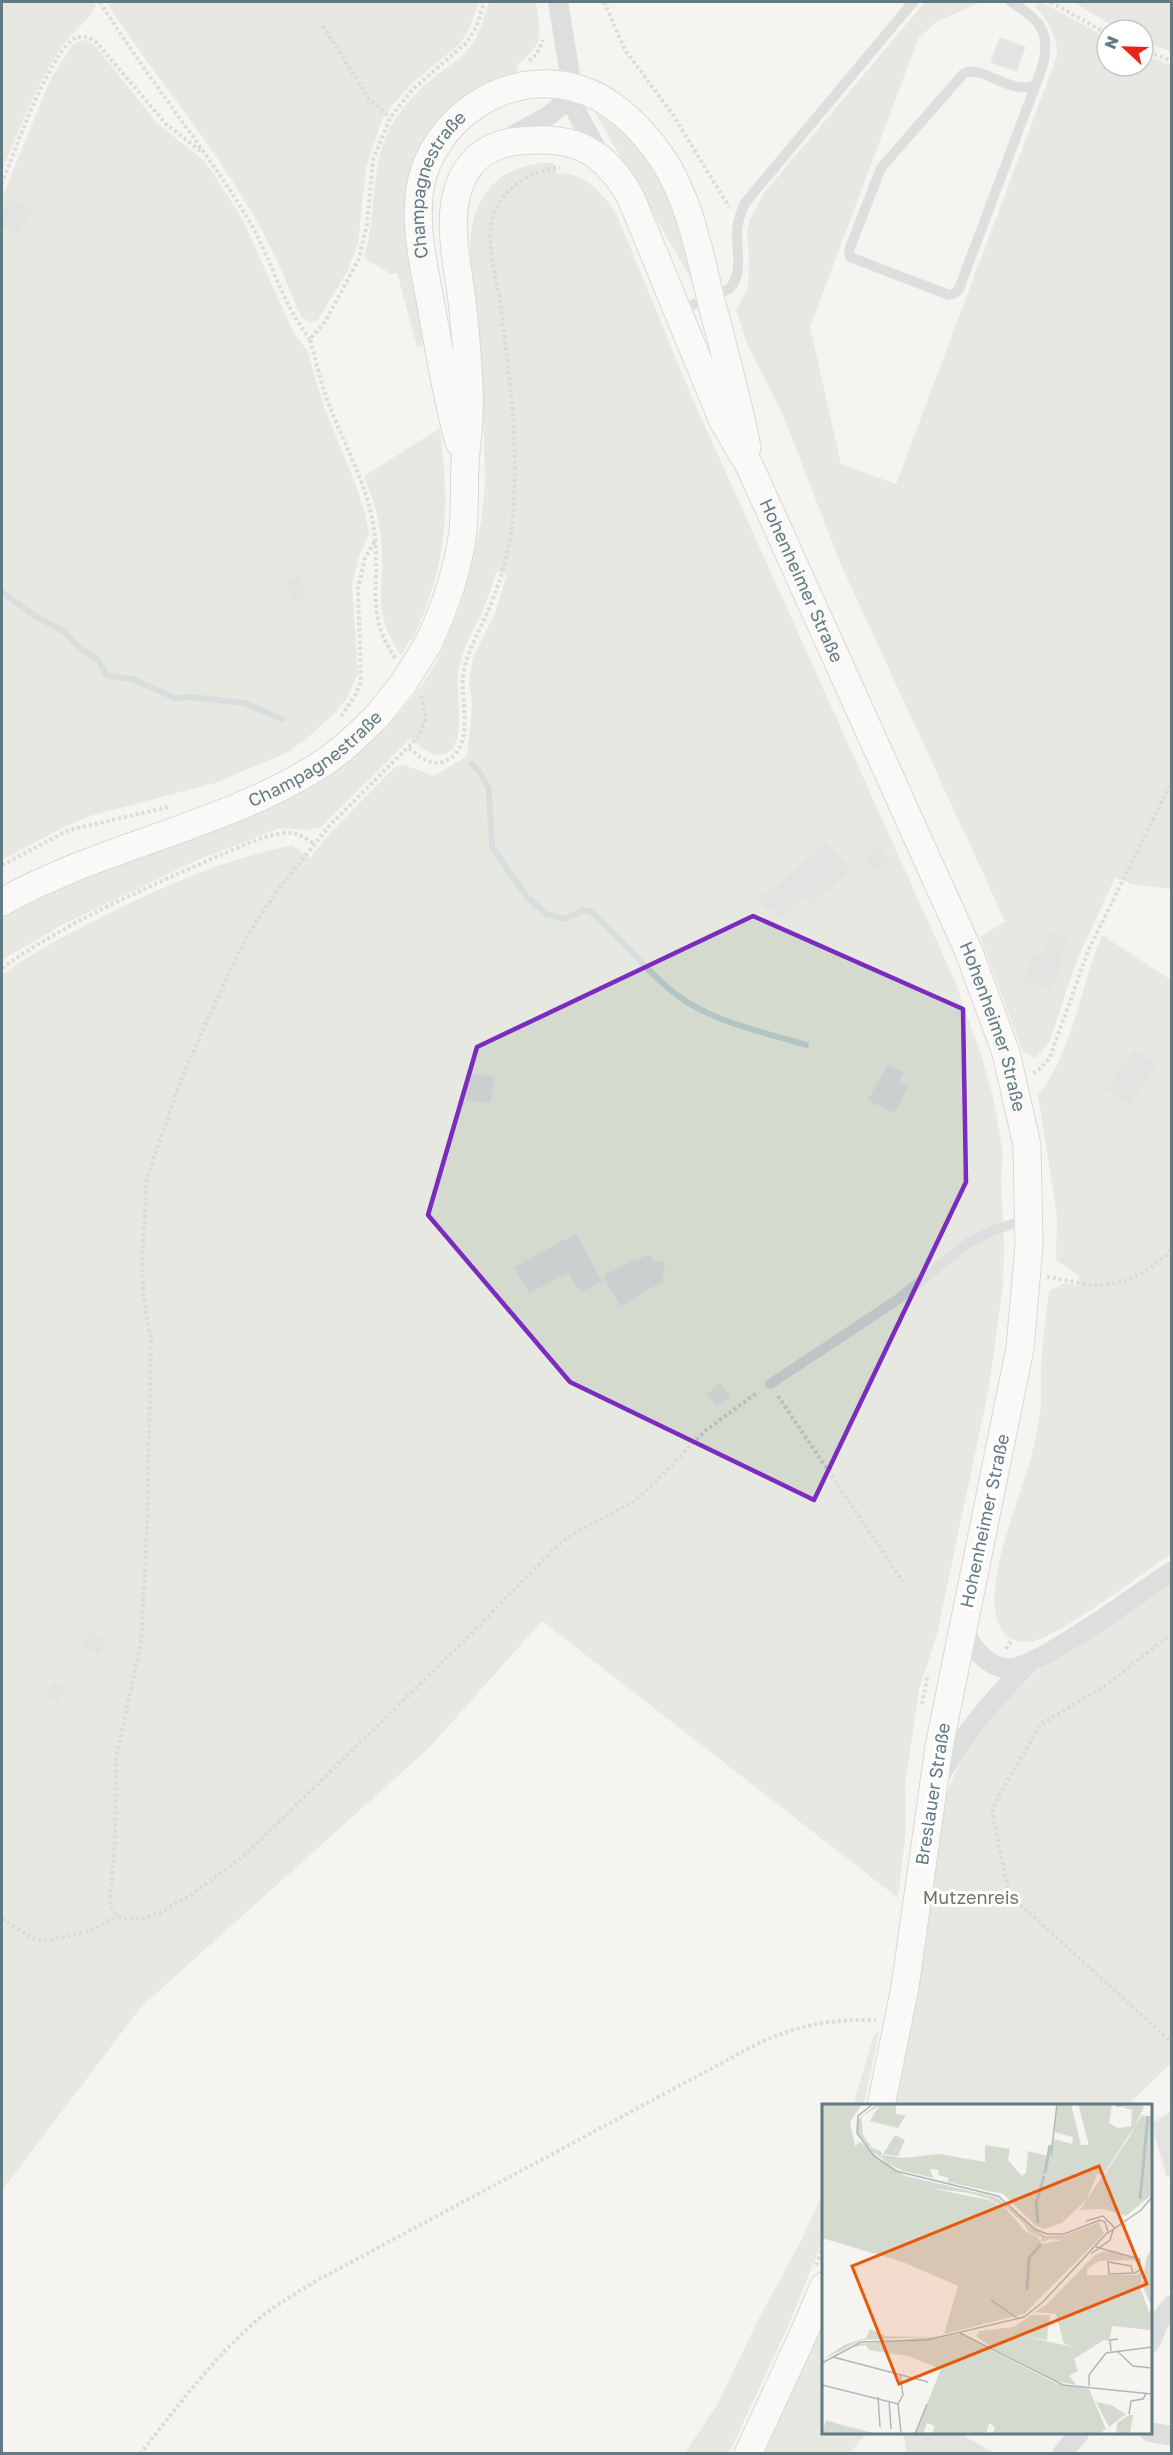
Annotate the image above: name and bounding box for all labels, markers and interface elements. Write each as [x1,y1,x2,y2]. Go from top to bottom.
north arrow [1095,18,1155,78]
text: N [1100,33,1123,52]
street label: Champagnestraße [406,106,470,260]
street label: Hohenheimer Straße [756,495,849,666]
street label: Champagnestraße [244,706,386,811]
street label: Hohenheimer Straße [956,938,1031,1114]
street label: Hohenheimer Straße [955,1432,1013,1610]
street label: Breslauer Straße [910,1721,954,1867]
park label: Mutzenreis [923,1886,1019,1908]
inset map [822,2104,1152,2434]

